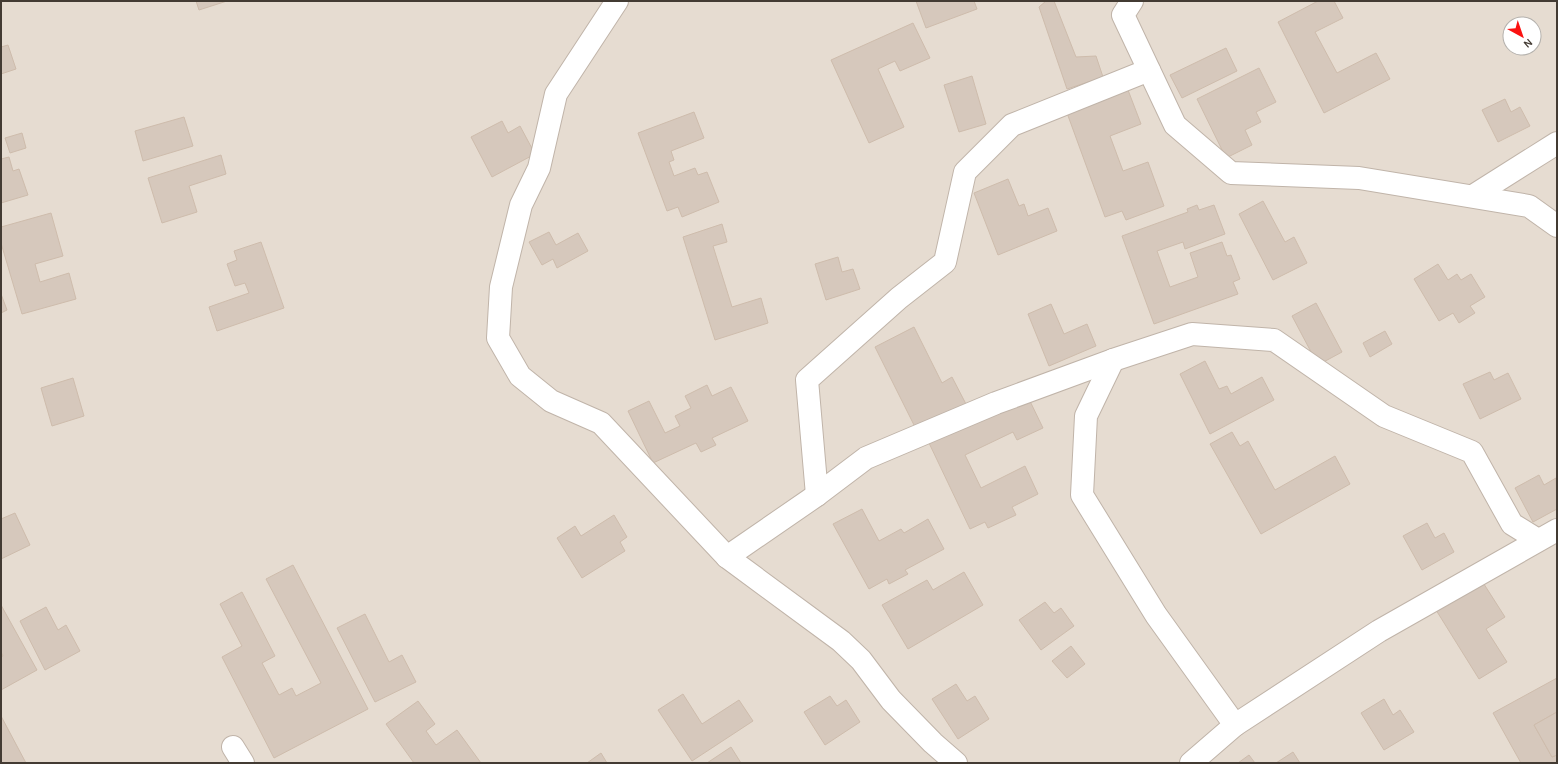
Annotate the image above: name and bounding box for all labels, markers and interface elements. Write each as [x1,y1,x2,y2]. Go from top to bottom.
north arrow [1502,16,1542,56]
text: N [1521,36,1535,51]

